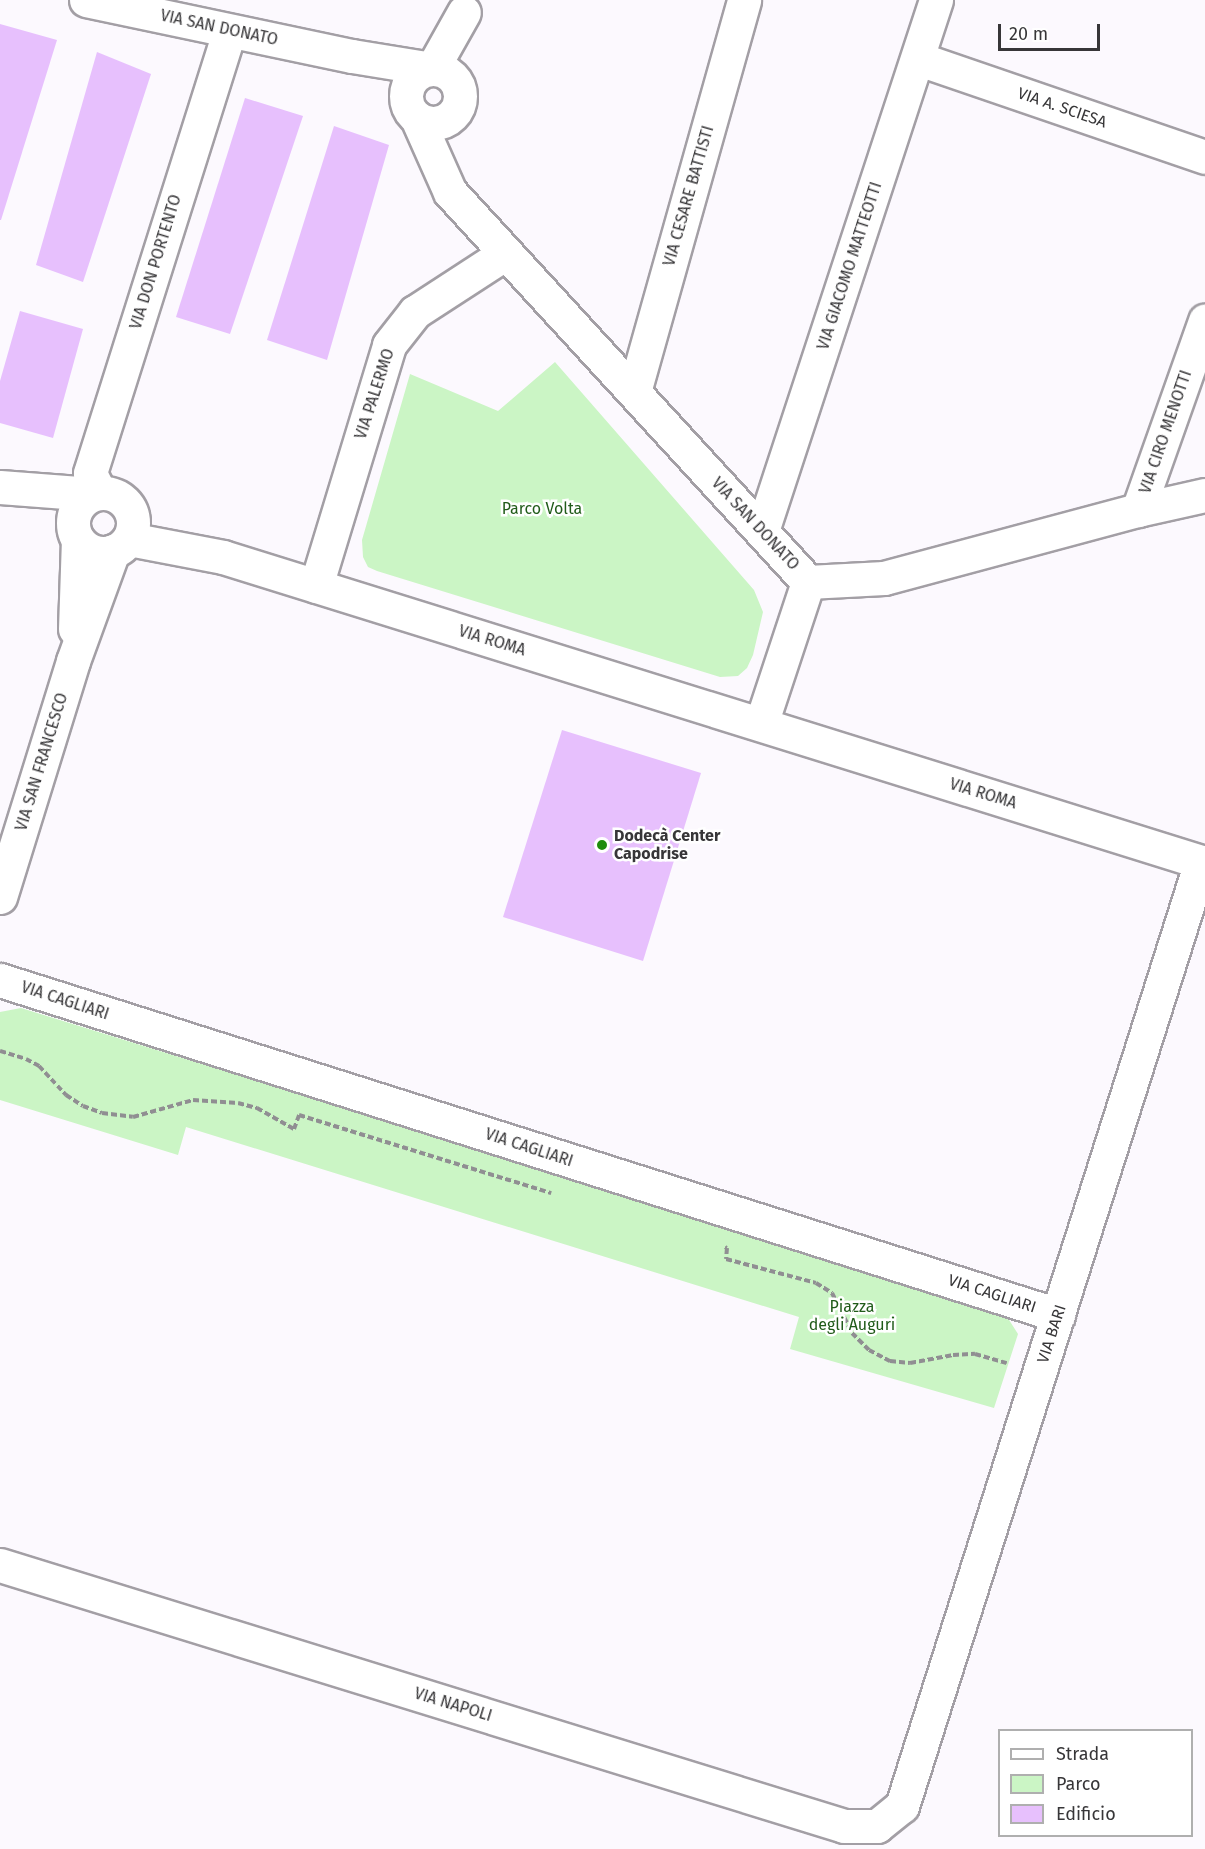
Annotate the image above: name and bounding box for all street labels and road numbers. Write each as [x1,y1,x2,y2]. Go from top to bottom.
street label: VIA SAN DONATO [159,6,279,50]
street label: VIA A. SCIESA [1015,84,1109,132]
street label: VIA CESARE BATTISTI [660,124,718,268]
street label: VIA GIACOMO MATTEOTTI [814,180,886,352]
street label: VIA DON PORTENTO [126,192,186,332]
street label: VIA PALERMO [351,346,399,442]
street label: VIA CIRO MENOTTI [1136,368,1196,496]
street label: VIA SAN DONATO [707,474,803,574]
street label: VIA ROMA [456,622,528,660]
street label: VIA SAN FRANCESCO [12,691,72,833]
street label: VIA ROMA [947,775,1019,813]
street label: VIA CAGLIARI [19,978,111,1024]
street label: VIA CAGLIARI [483,1125,575,1171]
street label: VIA CAGLIARI [946,1271,1038,1317]
street label: VIA BARI [1034,1302,1070,1366]
street label: VIA NAPOLI [412,1684,494,1726]

